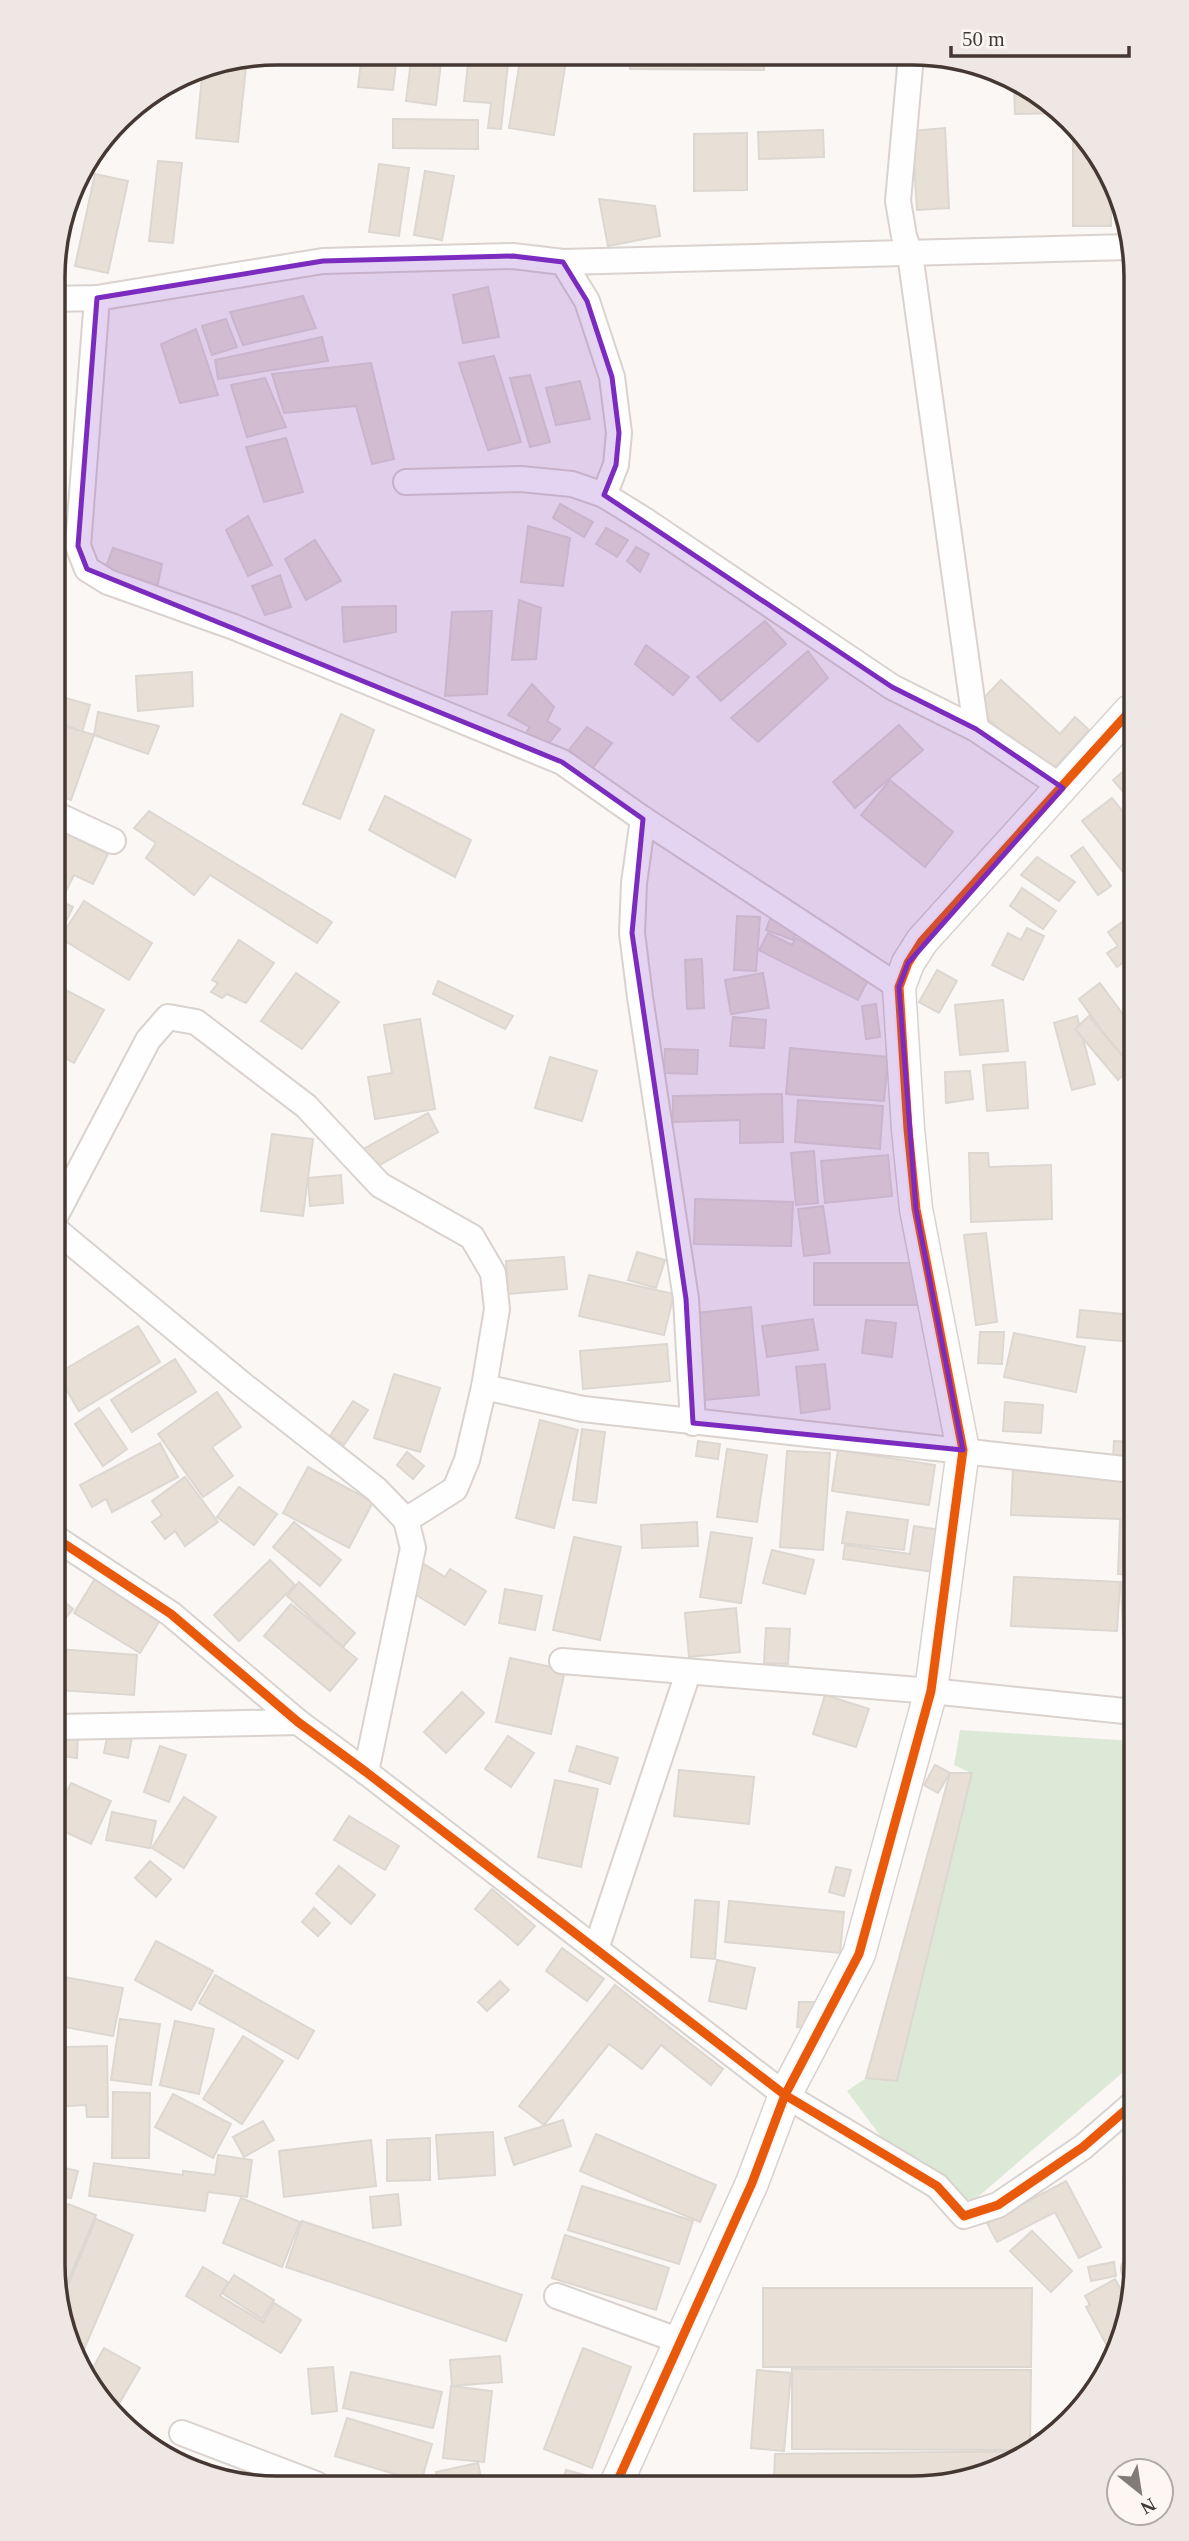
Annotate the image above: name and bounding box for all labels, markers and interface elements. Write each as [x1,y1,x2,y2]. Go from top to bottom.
scale bar [951,14,1130,58]
text: 50 m [962,27,1005,51]
north arrow [1105,2457,1175,2527]
text: N [1137,2494,1159,2519]

